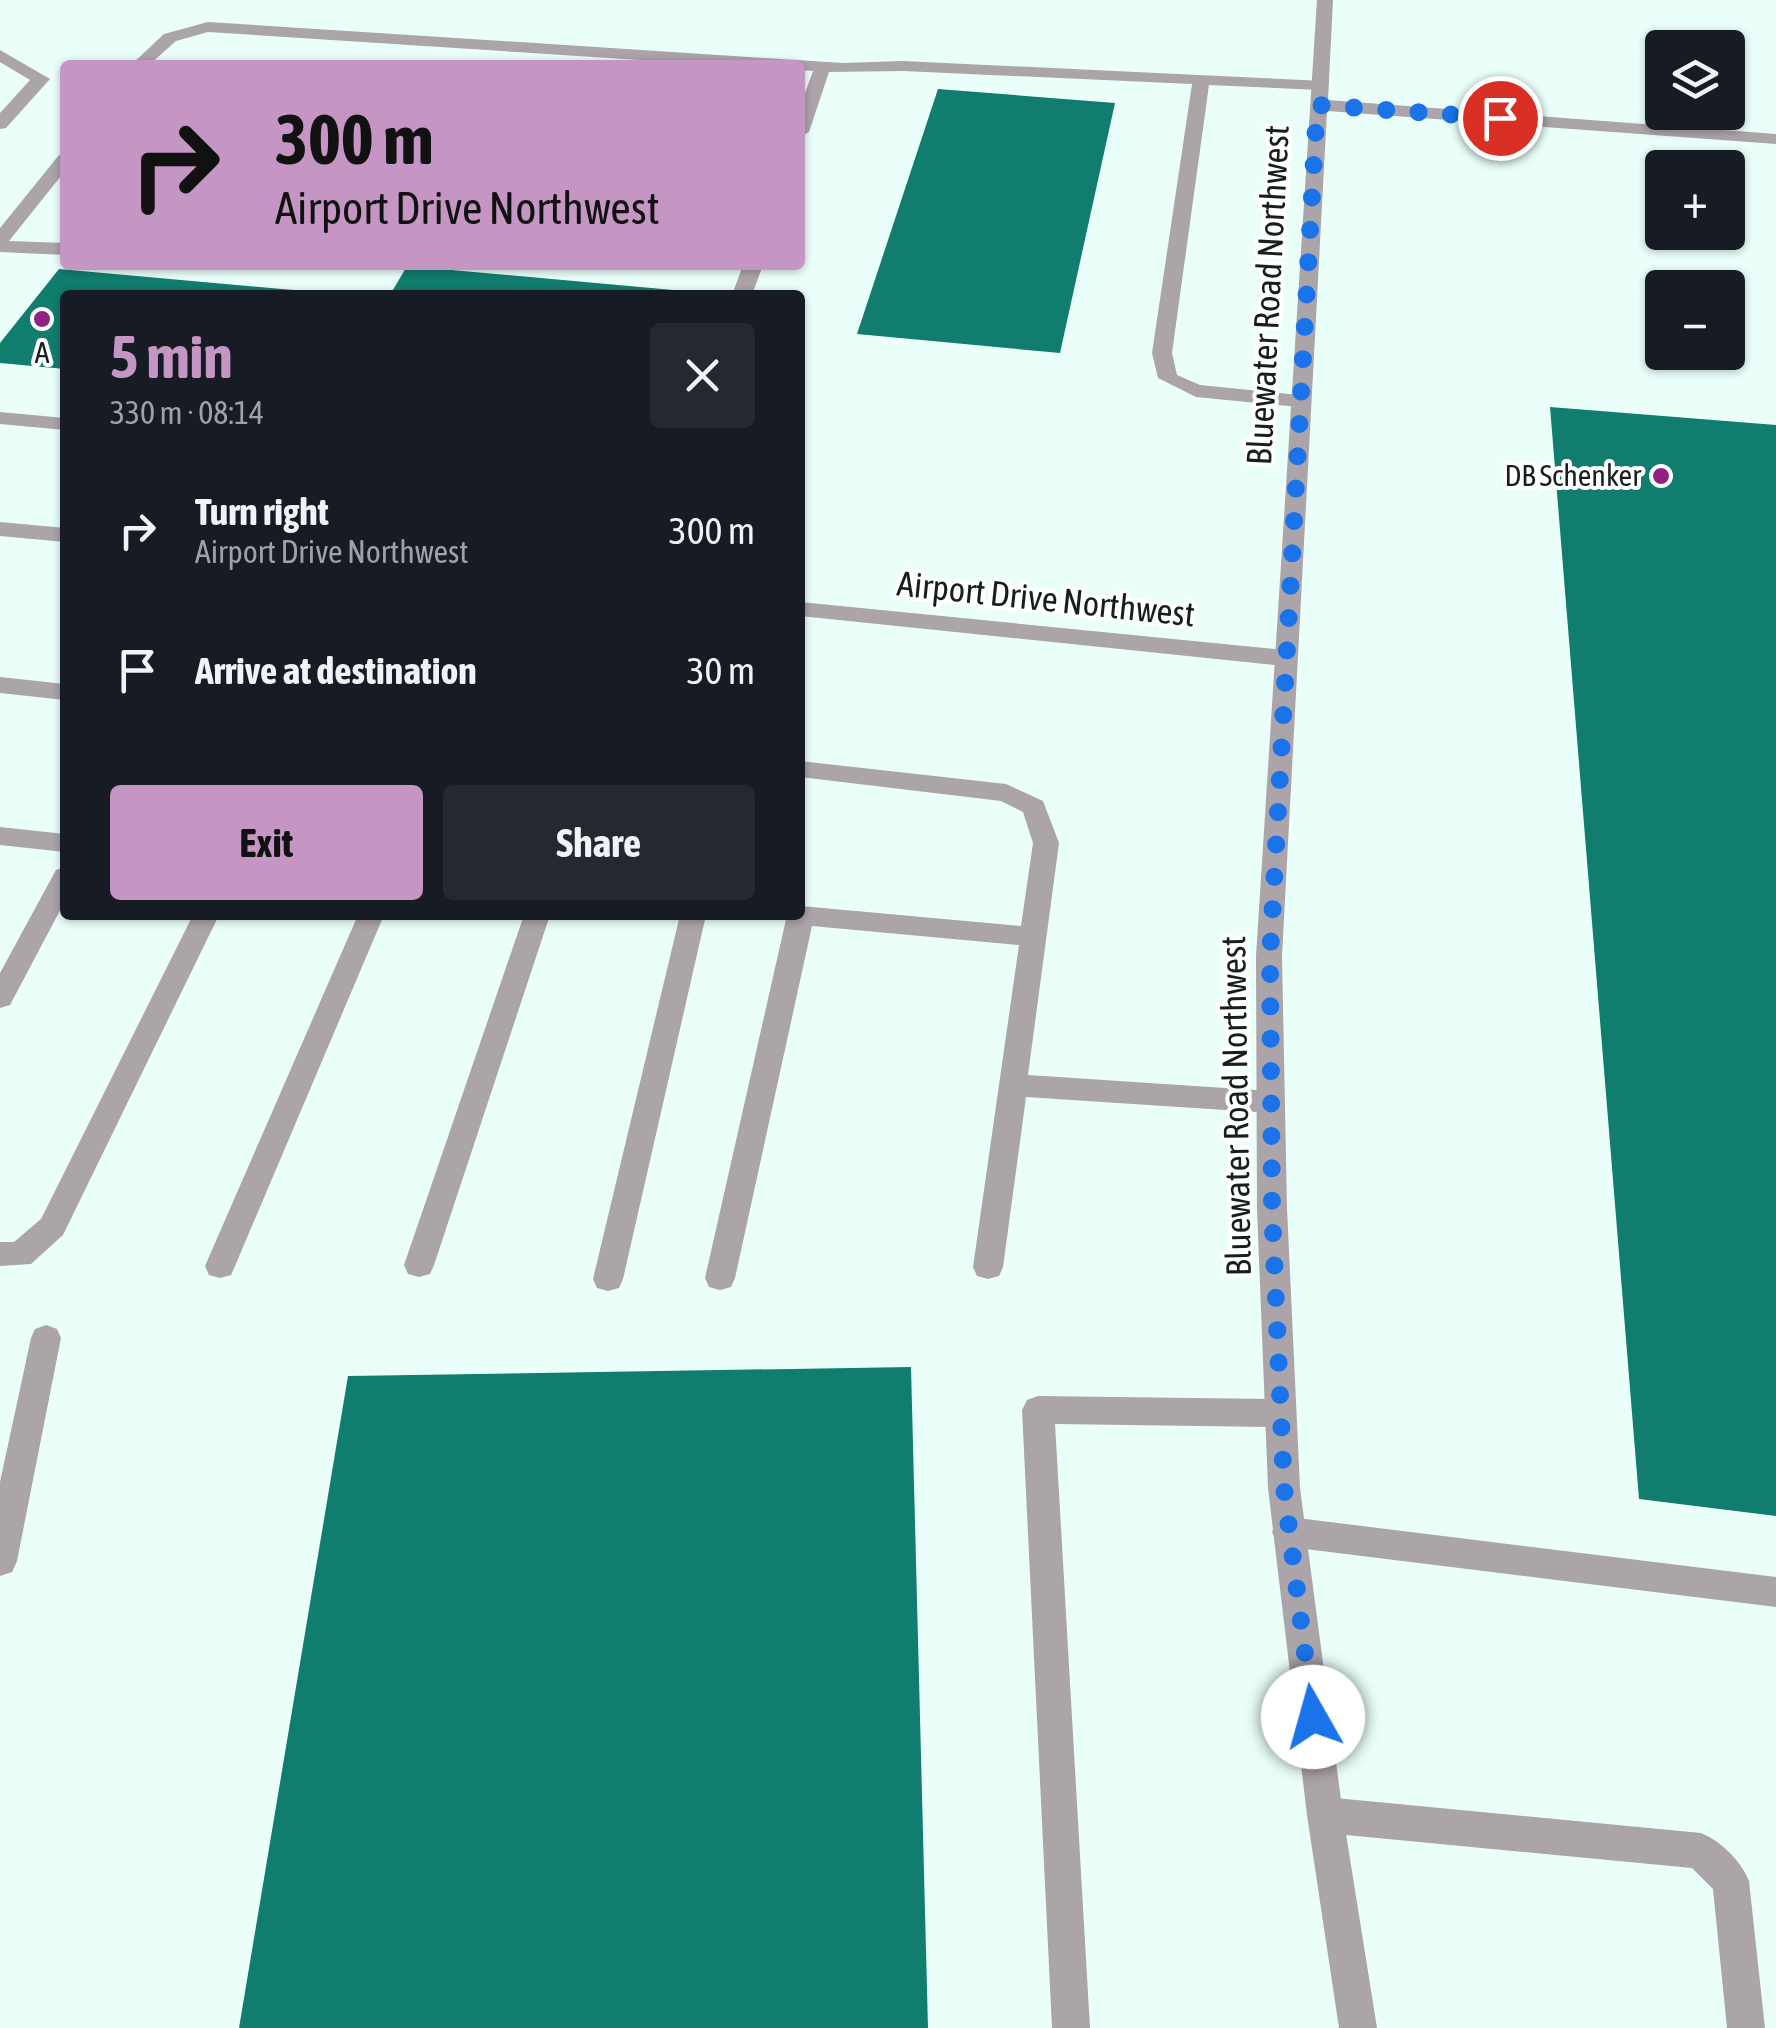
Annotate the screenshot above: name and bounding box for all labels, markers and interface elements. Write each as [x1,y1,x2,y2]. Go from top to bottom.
map controls [1645,30,1745,370]
button: layers [1645,30,1745,130]
pin [1458,76,1543,161]
icon: arrive [1473,91,1528,146]
text: 300 m [275,99,434,179]
icon: right [110,100,240,230]
street label: Bluewater Road Northwest [1238,124,1296,466]
button: + [1645,150,1745,250]
text: Airport Drive Northwest [275,182,660,234]
button: − [1645,270,1745,370]
marker: A [31,308,53,330]
text: 5 min [110,322,233,391]
button: close [650,323,755,428]
place label: A [35,335,50,369]
text: 330 m · 08:14 [110,394,264,431]
place label: DB Schenker [1504,458,1642,492]
marker: DB Schenker [1650,465,1672,487]
text: Turn right [195,490,329,533]
icon: right [110,503,165,558]
text: 300 m [669,509,755,552]
text: Airport Drive Northwest [195,533,469,570]
street label: Airport Drive Northwest [895,562,1197,634]
icon: arrive [110,643,165,698]
text: Arrive at destination [195,649,477,692]
text: 30 m [687,649,755,692]
button: Exit [110,785,423,900]
button: Share [443,785,755,900]
street label: Bluewater Road Northwest [1212,935,1258,1277]
position arrow [1261,1665,1365,1769]

